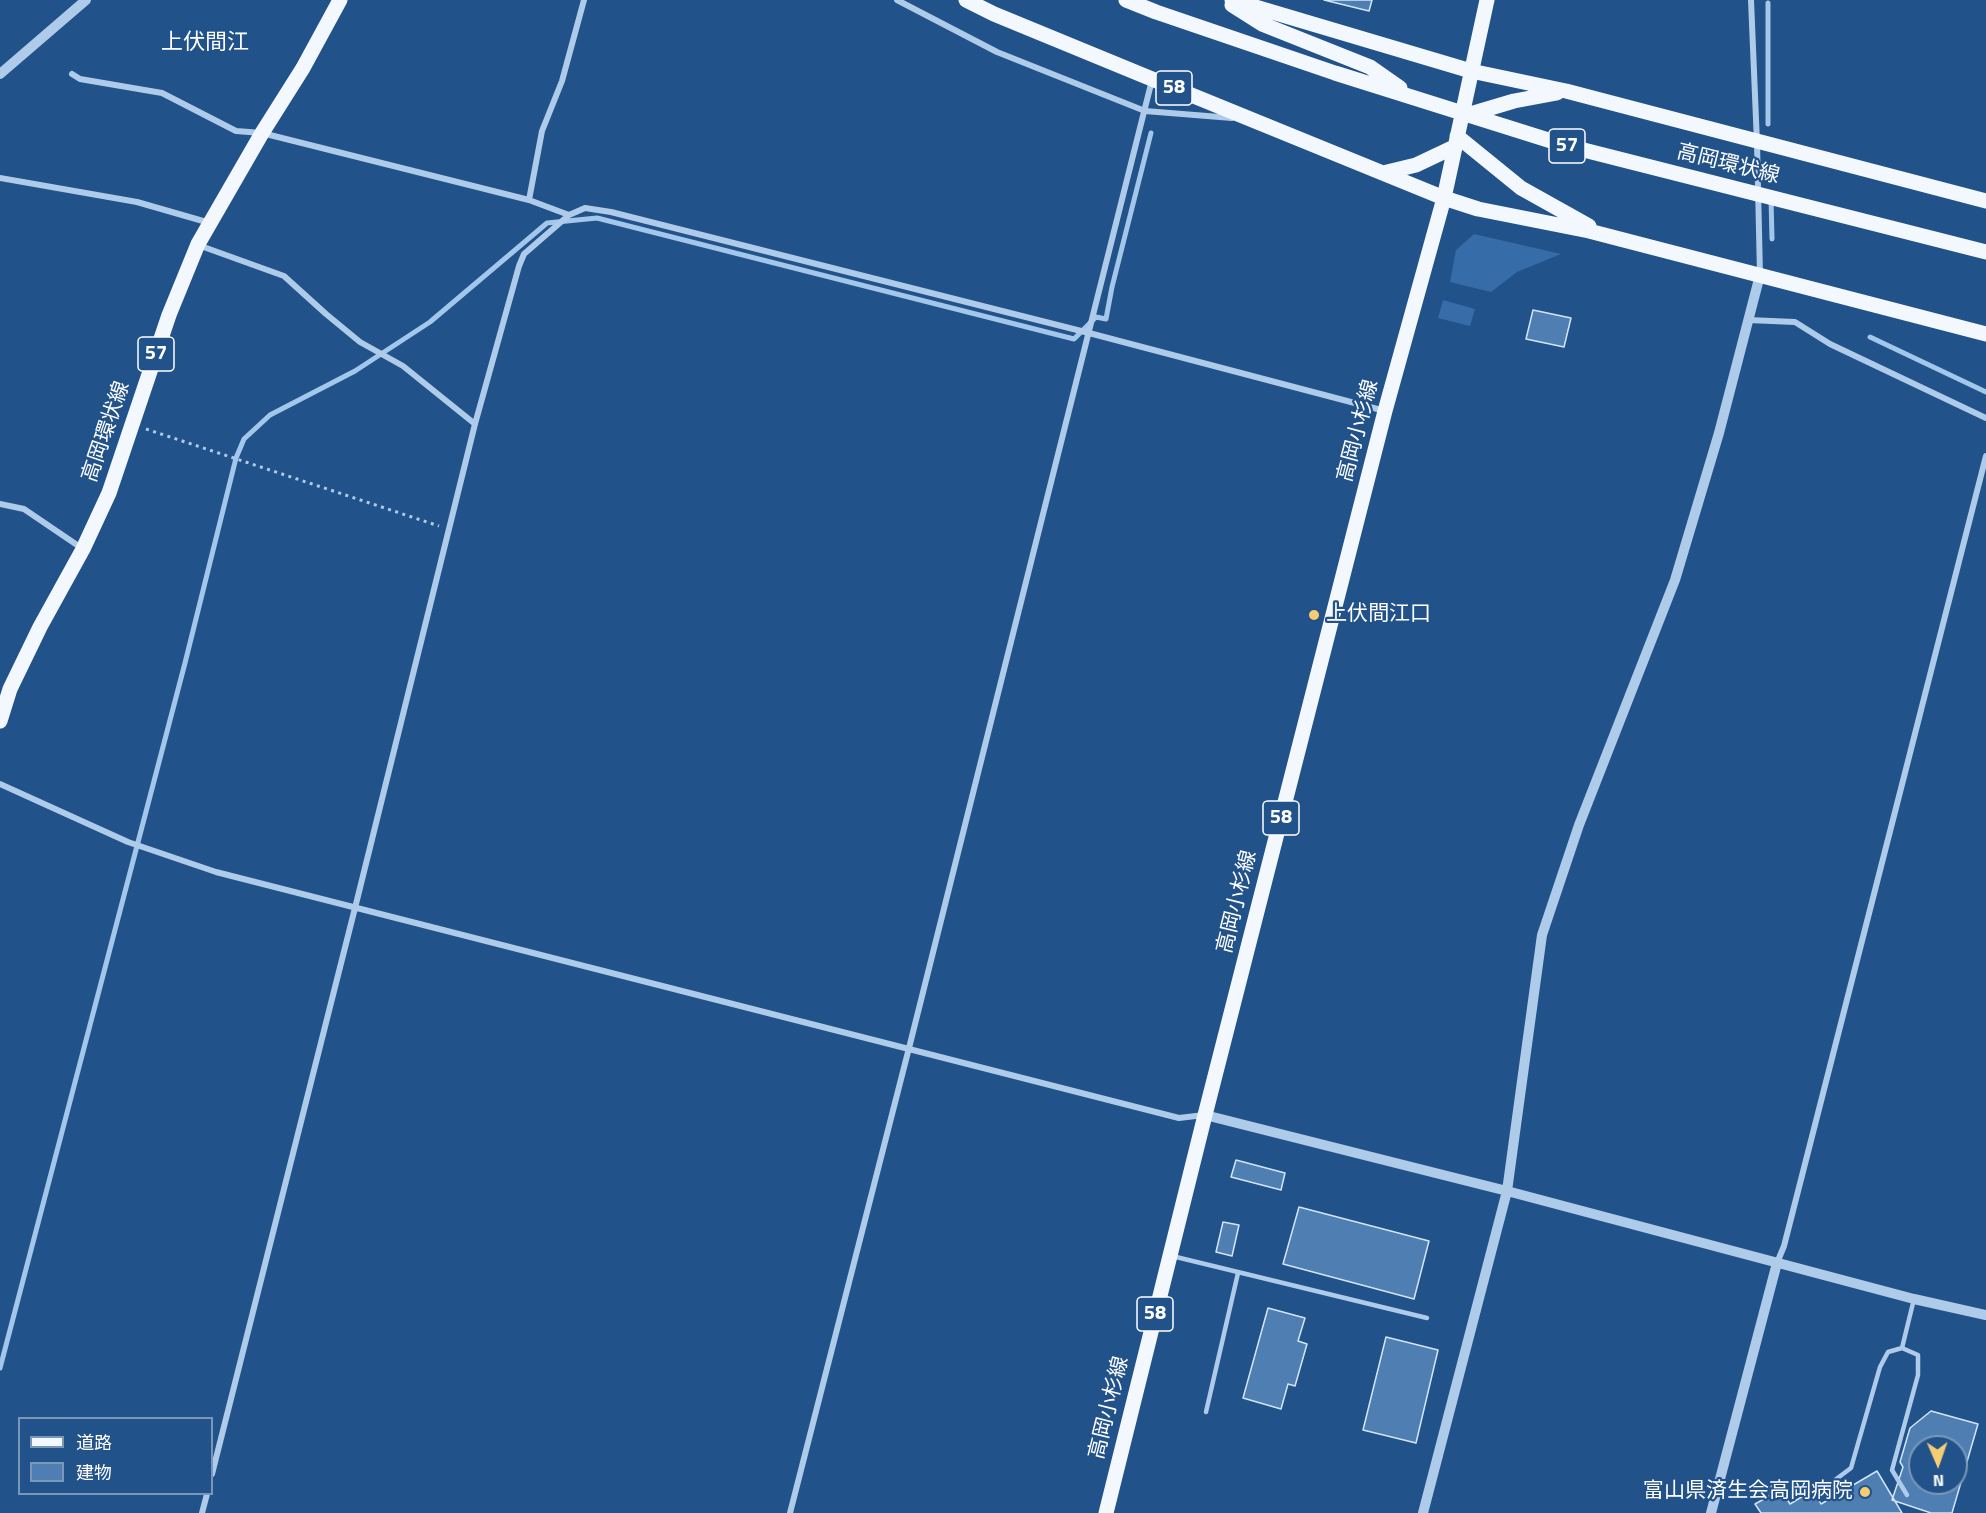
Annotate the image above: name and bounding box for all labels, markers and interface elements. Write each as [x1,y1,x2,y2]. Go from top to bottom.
district label: 上伏間江 [161,31,249,57]
road number: 58 [1156,71,1192,105]
road number: 57 [1549,129,1585,163]
street label: 高岡環状線 [1674,140,1782,190]
road number: 57 [138,337,174,371]
street label: 高岡小杉線 [1333,377,1385,485]
street label: 高岡環状線 [78,378,136,486]
place label: 上伏間江口 [1326,602,1431,628]
marker: 上伏間江口 [1307,608,1321,622]
road number: 58 [1263,801,1299,835]
street label: 高岡小杉線 [1213,848,1263,956]
road number: 58 [1137,1297,1173,1331]
street label: 高岡小杉線 [1085,1354,1135,1462]
legend [18,1417,213,1495]
text: 道路 [76,1429,112,1456]
north arrow [1908,1435,1968,1495]
text: 建物 [76,1459,112,1486]
text: N [1933,1469,1945,1493]
place label: 富山県済生会高岡病院 [1643,1479,1853,1505]
marker: 富山県済生会高岡病院 [1858,1485,1872,1499]

